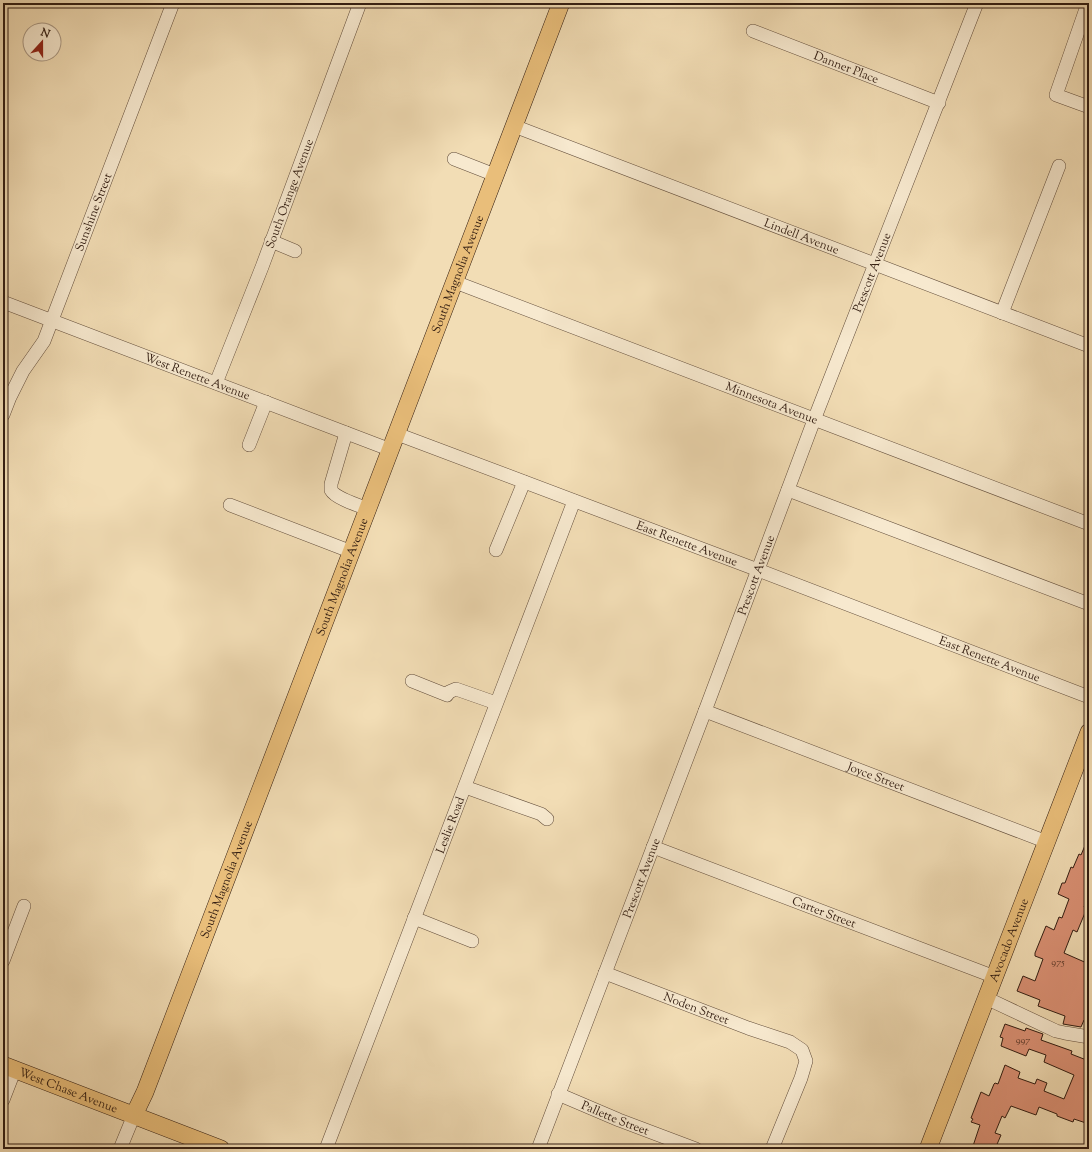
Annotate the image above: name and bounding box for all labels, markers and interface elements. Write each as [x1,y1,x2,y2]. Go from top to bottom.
north arrow [22,22,62,62]
text: N [37,24,52,43]
street label: Danner Place [811,47,881,89]
street label: South Orange Avenue [262,136,319,251]
street label: Sunshine Street [71,171,117,254]
street label: South Magnolia Avenue [428,212,489,336]
street label: Lindell Avenue [761,214,842,260]
street label: Prescott Avenue [849,230,897,315]
street label: West Renette Avenue [141,349,253,406]
street label: Minnesota Avenue [722,378,821,430]
street label: South Magnolia Avenue [312,515,374,639]
street label: East Renette Avenue [633,517,740,572]
street label: Prescott Avenue [734,532,780,618]
street label: East Renette Avenue [936,632,1043,688]
street label: Joyce Street [843,758,907,797]
street label: Leslie Road [432,794,470,856]
street label: South Magnolia Avenue [196,818,258,942]
street label: Prescott Avenue [619,835,666,921]
street label: Carter Street [789,893,858,933]
street label: Avocado Avenue [985,896,1034,985]
house number: 975 [1051,955,1065,970]
street label: Noden Street [661,988,732,1030]
house number: 997 [1016,1033,1030,1048]
street label: West Chase Avenue [16,1064,120,1118]
street label: Pallette Street [578,1097,651,1140]

